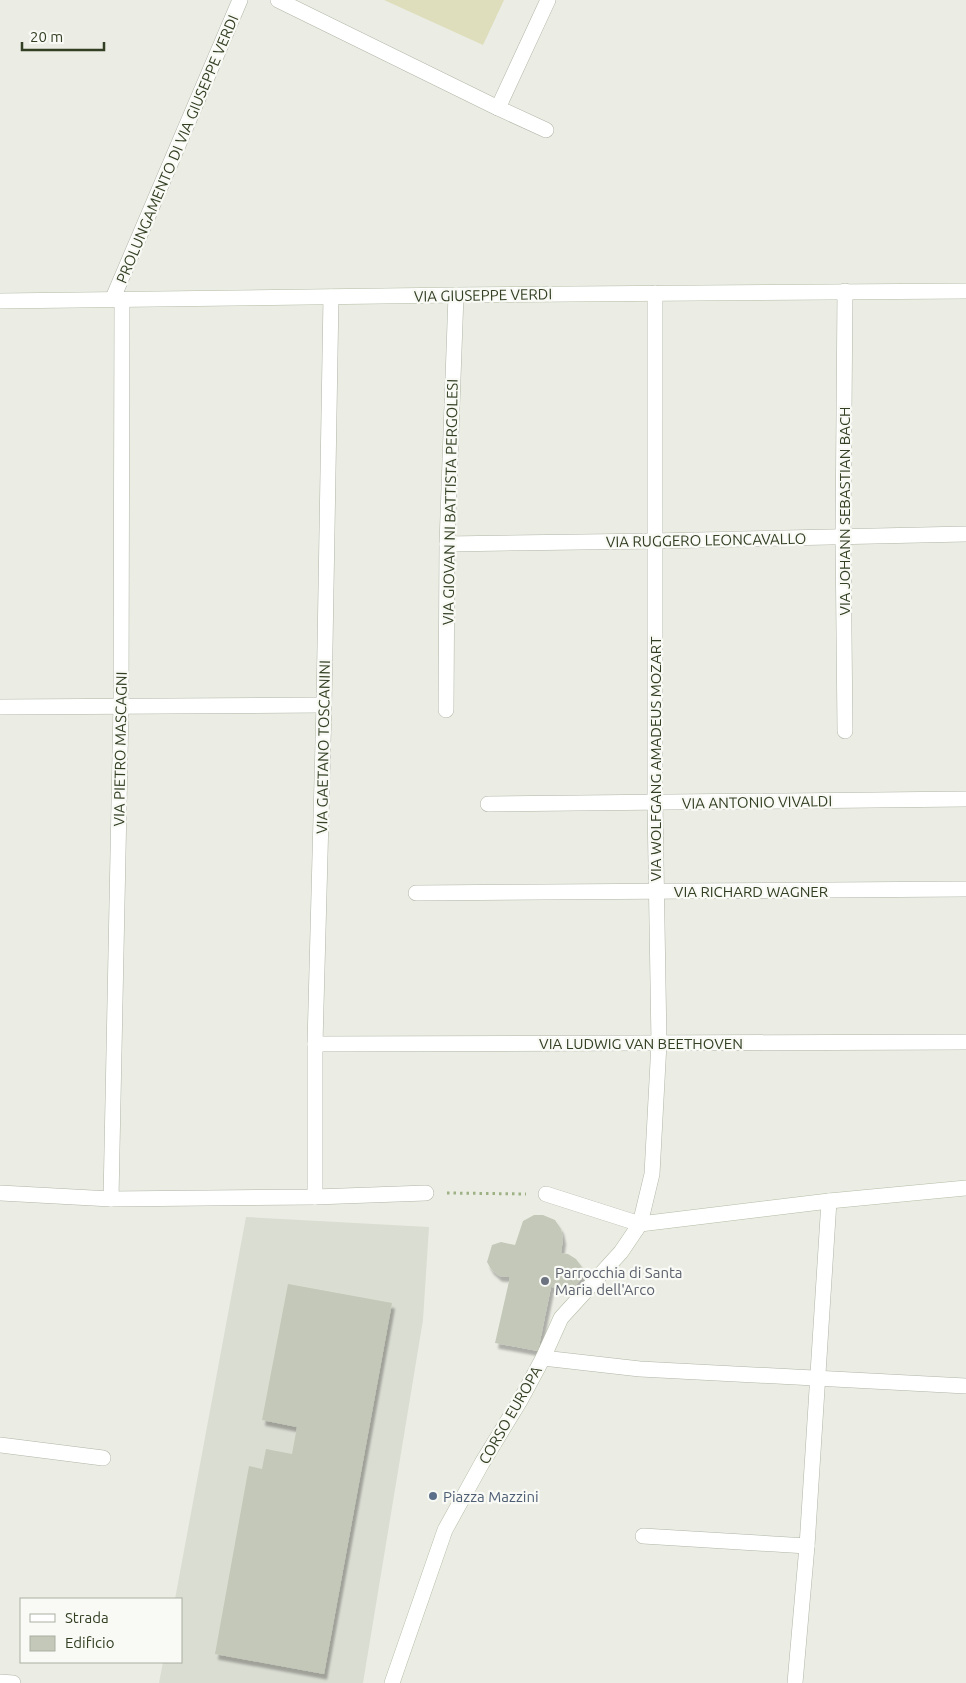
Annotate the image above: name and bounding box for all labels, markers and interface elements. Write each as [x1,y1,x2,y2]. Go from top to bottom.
street label: PROLUNGAMENTO DI VIA GIUSEPPE VERDI [113,12,241,286]
scale bar [22,20,105,52]
text: 20 m [30,28,63,45]
street label: VIA GIUSEPPE VERDI [414,285,552,305]
street label: VIA GIOVAN NI BATTISTA PERGOLESI [439,379,461,625]
street label: VIA JOHANN SEBASTIAN BACH [836,406,853,616]
street label: VIA RUGGERO LEONCAVALLO [606,530,806,550]
street label: VIA WOLFGANG AMADEUS MOZART [647,636,664,882]
street label: VIA GAETANO TOSCANINI [313,660,333,834]
street label: VIA PIETRO MASCAGNI [110,671,130,827]
street label: VIA ANTONIO VIVALDI [682,792,832,812]
street label: VIA RICHARD WAGNER [674,883,828,900]
street label: VIA LUDWIG VAN BEETHOVEN [539,1035,743,1052]
place label: Parrocchia di Santa Maria dell'Arco [555,1264,683,1298]
marker: Parrocchia di Santa Maria dell'Arco [539,1275,551,1287]
street label: CORSO EUROPA [475,1363,545,1467]
place label: Piazza Mazzini [443,1488,539,1505]
marker: Piazza Mazzini [427,1490,439,1502]
legend [20,1598,182,1663]
text: Strada [65,1609,109,1626]
text: Edificio [65,1634,114,1651]

